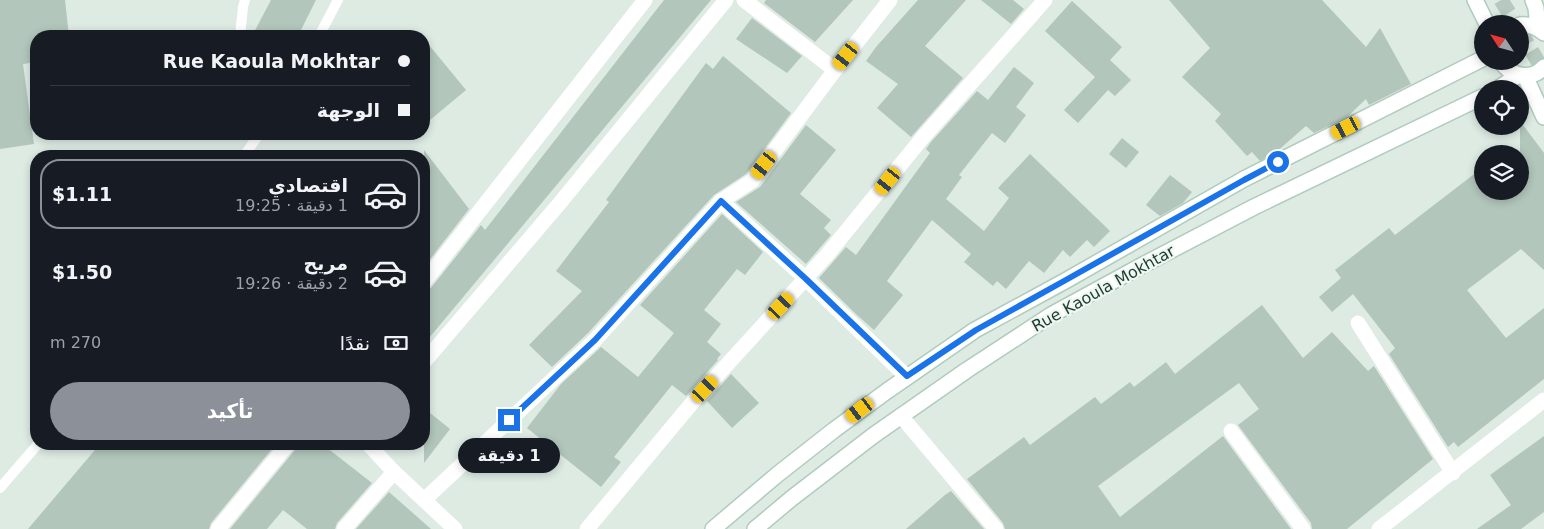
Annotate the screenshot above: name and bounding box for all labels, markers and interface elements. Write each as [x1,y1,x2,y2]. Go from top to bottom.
north arrow [1474,15,1529,70]
map controls [1474,15,1529,200]
car [830,40,861,72]
text: Rue Kaoula Mokhtar [163,50,380,72]
button: locate [1474,80,1529,135]
text: الوجهة [317,99,380,121]
car [1329,115,1362,141]
button: layers [1474,145,1529,200]
car [748,149,779,181]
route start [1267,151,1289,173]
car [872,165,903,197]
icon: car [363,172,408,217]
text: اقتصادي [268,174,348,196]
text: $1.11 [52,183,112,205]
text: 1 دقيقة · 19:25 [235,196,348,215]
street label: Rue Kaoula Mokhtar [1028,241,1178,336]
icon: car [363,250,408,295]
text: مريح [304,252,348,274]
text: $1.50 [52,261,112,283]
text: 2 دقيقة · 19:26 [235,274,348,293]
car [765,290,796,322]
icon: cash [382,329,410,357]
text: نقدًا [340,332,370,354]
text: 270 m [50,333,101,352]
car [689,373,720,405]
button: تأكيد [50,382,410,440]
car [843,395,876,425]
route end [498,409,520,431]
callout: 1 دقيقة [458,438,560,472]
text: 1 دقيقة [477,446,541,465]

